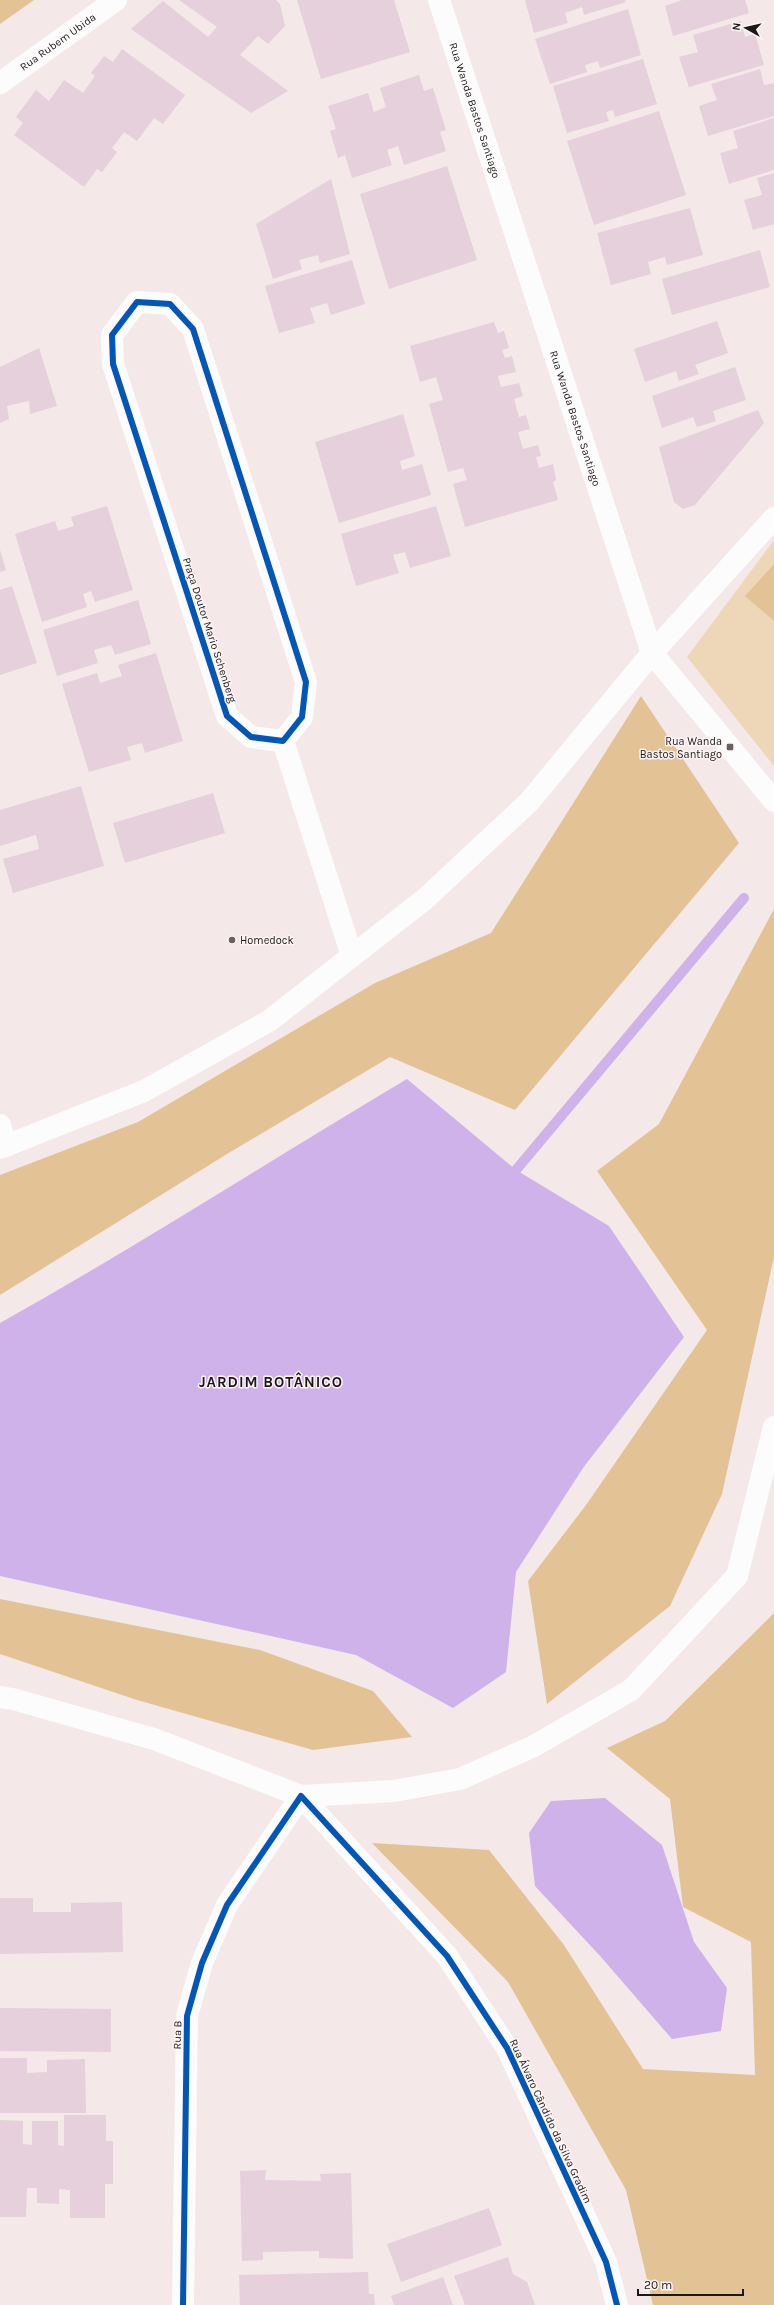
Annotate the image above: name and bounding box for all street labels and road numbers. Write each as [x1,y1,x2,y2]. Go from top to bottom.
street label: Rua Rubem Ubida [18,11,99,74]
street label: Rua Wanda Bastos Santiago [446,41,503,180]
street label: Rua Wanda Bastos Santiago [547,349,603,488]
street label: Praça Doutor Mario Schenberg [180,556,239,705]
street label: Rua B [171,2020,184,2050]
street label: Rua Álvaro Cândido da Silva Gradim [507,2036,596,2205]

